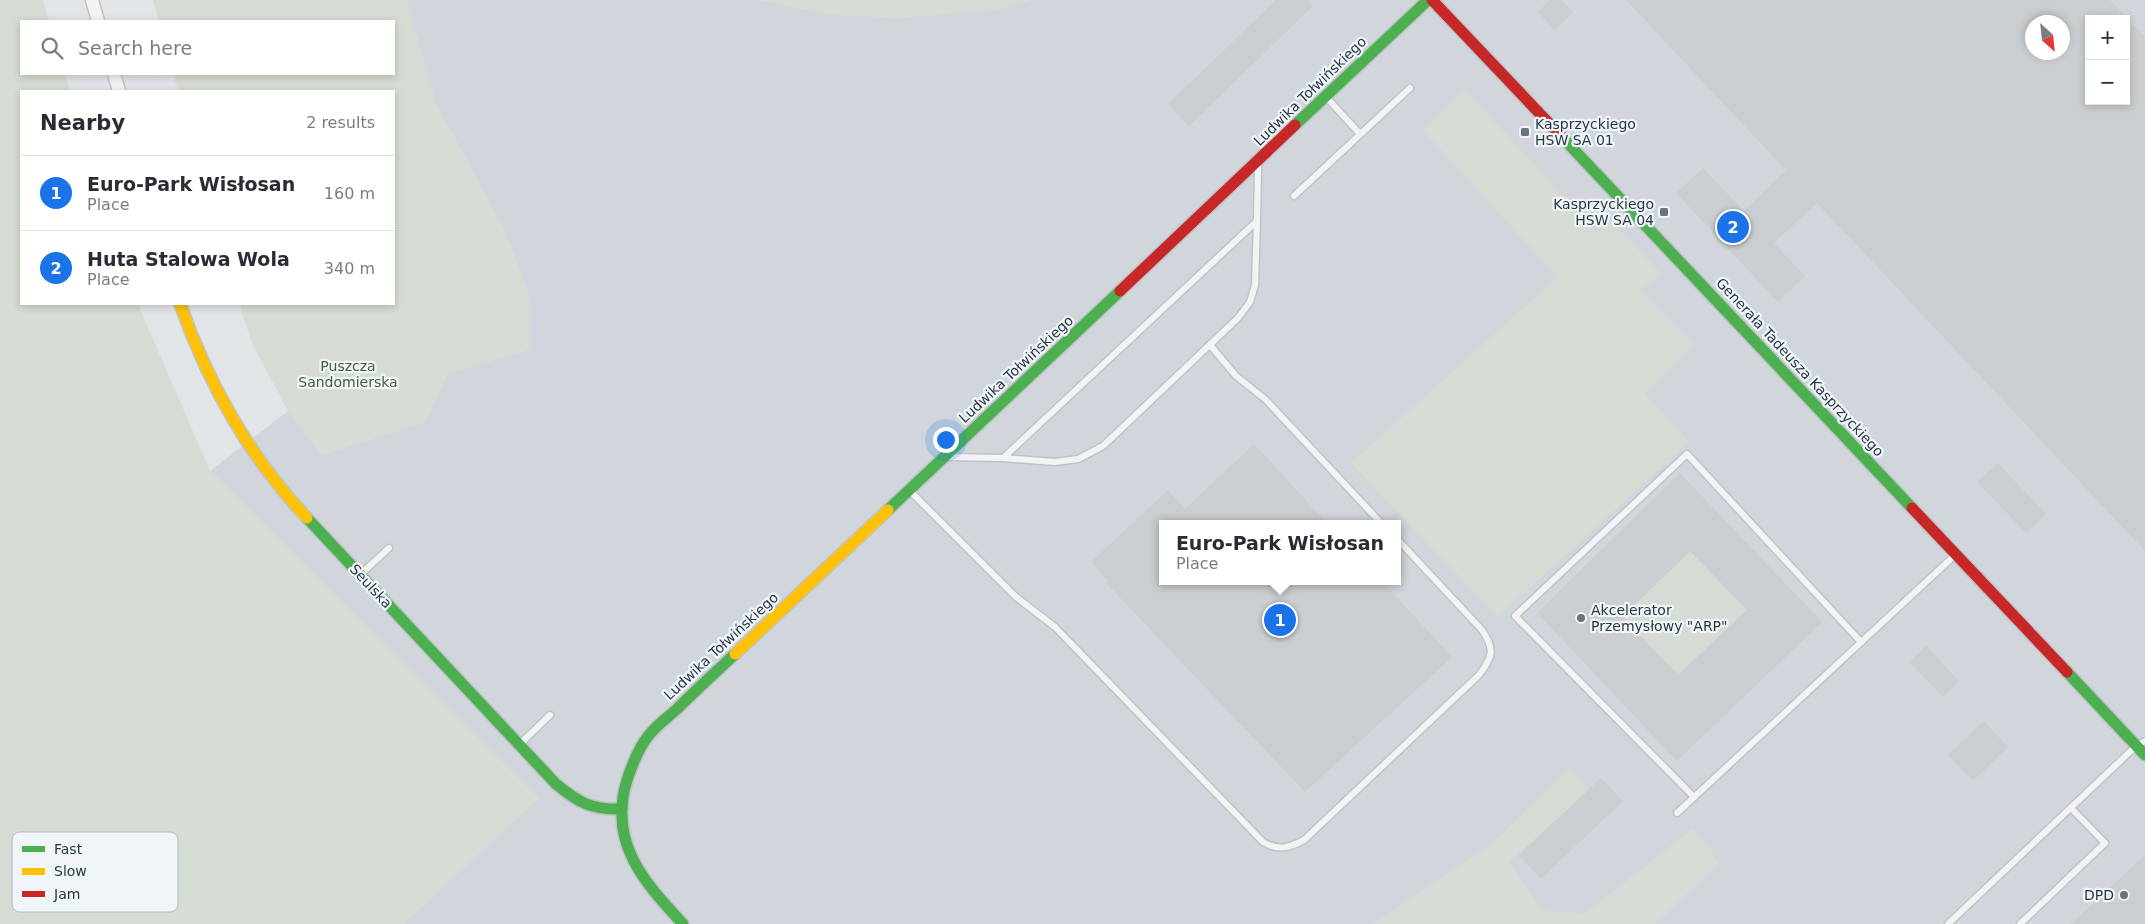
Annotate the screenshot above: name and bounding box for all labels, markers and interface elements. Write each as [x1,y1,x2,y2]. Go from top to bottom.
north arrow [2025,15,2070,60]
map controls [2085,15,2130,105]
button: + [2085,15,2130,60]
search box [20,20,395,75]
street label: Ludwika Tołwińskiego [1251,33,1369,149]
icon: search [38,34,66,62]
text: Search here [78,37,192,59]
button: − [2085,60,2130,105]
text: Nearby [40,111,125,135]
text: 2 results [306,113,375,132]
place label: Kasprzyckiego HSW SA 01 [1535,116,1636,148]
marker: Kasprzyckiego HSW SA 01 [1519,126,1531,138]
text: Euro-Park Wisłosan [87,173,295,195]
text: 1 [50,184,62,203]
text: 160 m [324,184,375,203]
text: Place [87,195,130,214]
place label: Kasprzyckiego HSW SA 04 [1553,196,1654,228]
marker: Kasprzyckiego HSW SA 04 [1658,206,1670,218]
pin: 2 [1717,208,1749,246]
text: Huta Stalowa Wola [87,248,290,270]
text: 2 [50,259,62,278]
text: 340 m [324,259,375,278]
text: Place [87,270,130,289]
street label: Generała Tadeusza Kasprzyckiego [1713,275,1887,459]
street label: Ludwika Tołwińskiego [956,312,1076,426]
park label: Puszcza Sandomierska [298,358,398,390]
your location [933,427,959,453]
popup [1159,520,1401,585]
text: Euro-Park Wisłosan [1176,532,1384,554]
text: Place [1176,554,1218,573]
street label: Seulska [347,561,395,611]
street label: Ludwika Tołwińskiego [661,589,781,703]
pin: 1 [1264,601,1296,639]
place label: Akcelerator Przemysłowy "ARP" [1591,602,1728,634]
marker: Akcelerator Przemysłowy "ARP" [1575,612,1587,624]
legend [12,832,178,912]
text: Fast [54,841,83,857]
text: Slow [54,863,87,879]
text: Jam [53,886,80,902]
place label: DPD [2084,887,2114,903]
marker: DPD [2118,889,2130,901]

